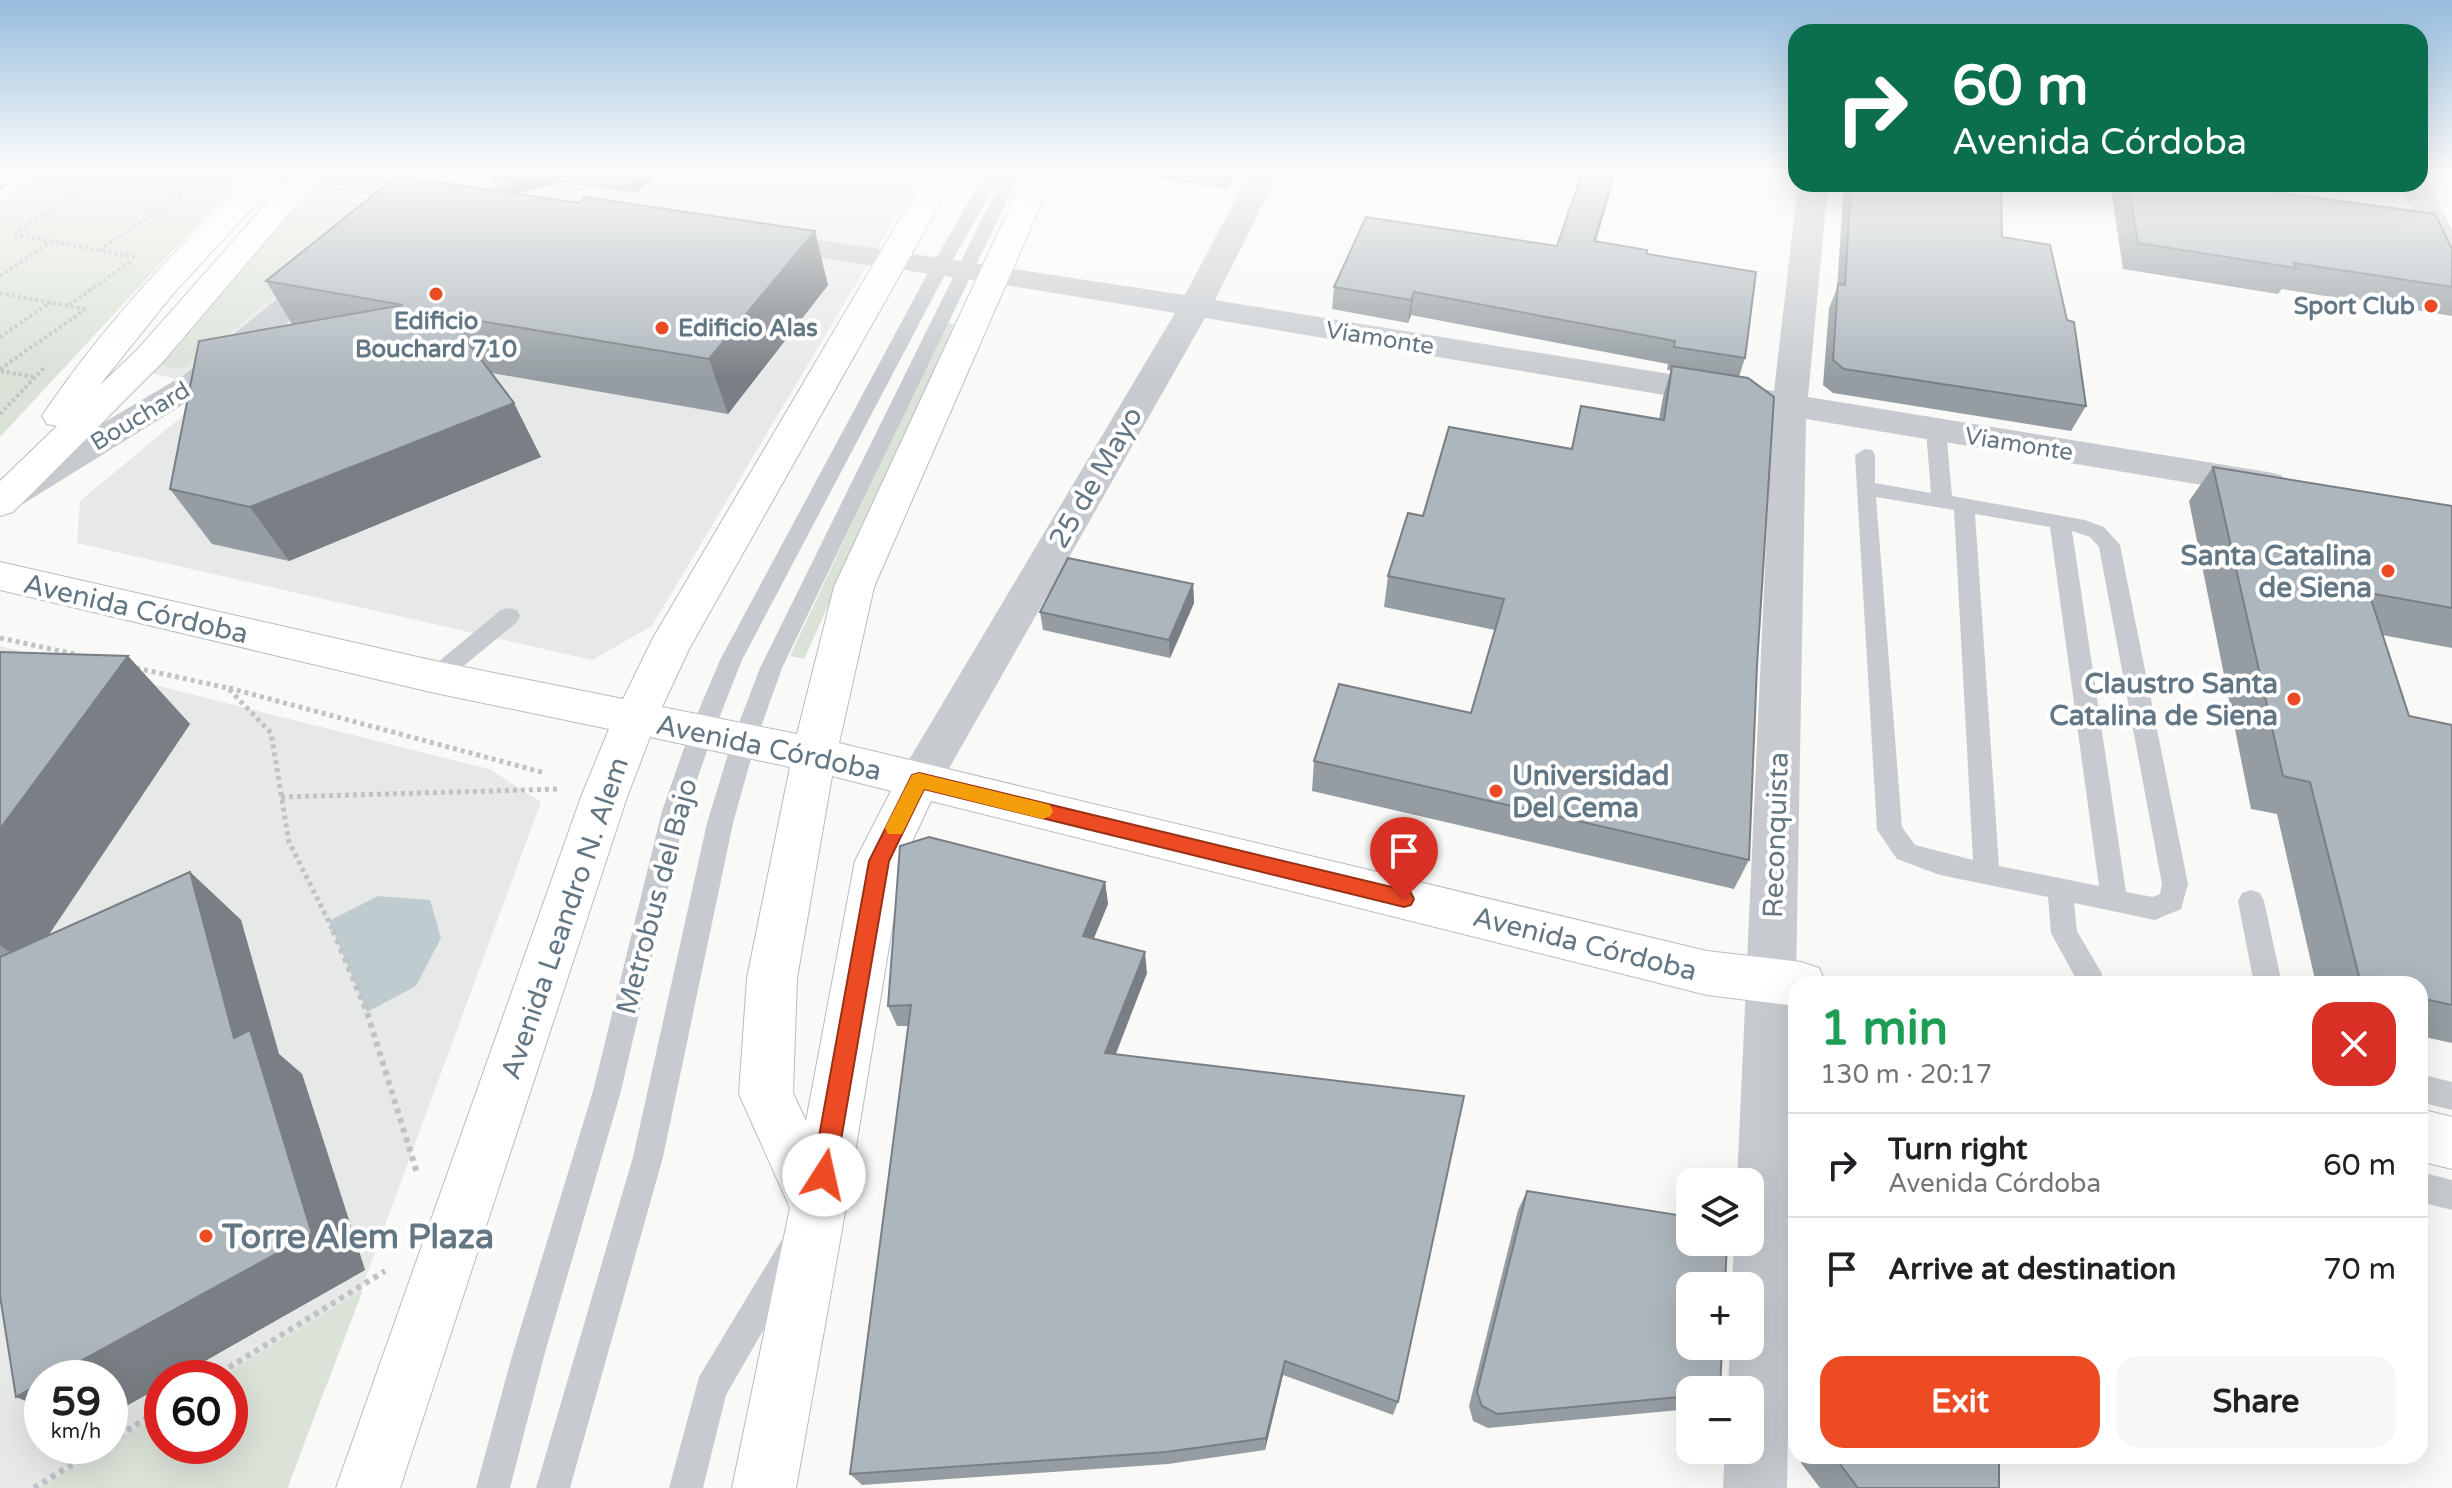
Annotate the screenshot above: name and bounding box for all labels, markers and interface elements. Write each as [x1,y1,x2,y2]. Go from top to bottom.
text: 60 m [1952,53,2088,120]
icon: right [1820,56,1924,160]
text: Avenida Córdoba [1952,121,2247,164]
marker: Edificio Bouchard 710 [427,285,445,303]
place label: Sport Club [2294,292,2415,321]
marker: Sport Club [2422,297,2440,315]
place label: Edificio Bouchard 710 [355,307,517,364]
place label: Edificio Alas [678,314,818,343]
street label: Viamonte [1324,316,1436,361]
marker: Edificio Alas [653,319,671,337]
street label: Bouchard [85,376,195,457]
street label: 25 de Mayo [1042,401,1150,554]
street label: Viamonte [1963,422,2075,467]
place label: Santa Catalina de Siena [2181,539,2372,605]
marker: Santa Catalina de Siena [2379,562,2397,580]
street label: Avenida Córdoba [20,567,251,651]
place label: Claustro Santa Catalina de Siena [2049,667,2278,733]
marker: Claustro Santa Catalina de Siena [2285,690,2303,708]
street label: Avenida Córdoba [653,707,885,788]
street label: Reconquista [1756,751,1796,919]
street label: Avenida Leandro N. Alem [494,753,636,1084]
place label: Universidad Del Cema [1512,759,1669,825]
street label: Metrobus del Bajo [609,774,705,1018]
marker: Universidad Del Cema [1487,782,1505,800]
pin [1370,817,1438,899]
icon: arrive [1382,829,1426,873]
street label: Avenida Córdoba [1469,900,1700,988]
text: 1 min [1820,1000,1948,1058]
button: close [2312,1002,2396,1086]
text: 130 m · 20:17 [1820,1059,1992,1090]
text: Turn right [1888,1131,2028,1168]
position arrow [782,1133,866,1217]
icon: right [1820,1143,1864,1187]
text: 60 m [2323,1147,2396,1184]
map controls [1676,1168,1764,1464]
button: layers [1676,1168,1764,1256]
text: Avenida Córdoba [1888,1168,2101,1199]
place label: Torre Alem Plaza [221,1217,494,1258]
marker: Torre Alem Plaza [197,1227,215,1245]
icon: arrive [1820,1247,1864,1291]
text: Arrive at destination [1888,1251,2176,1288]
text: 70 m [2323,1251,2396,1288]
button: + [1676,1272,1764,1360]
button: Exit [1820,1356,2100,1448]
button: Share [2116,1356,2396,1448]
speed limit sign: 60 [144,1360,248,1464]
button: − [1676,1376,1764,1464]
text: 59 [51,1378,101,1426]
text: km/h [51,1420,101,1444]

